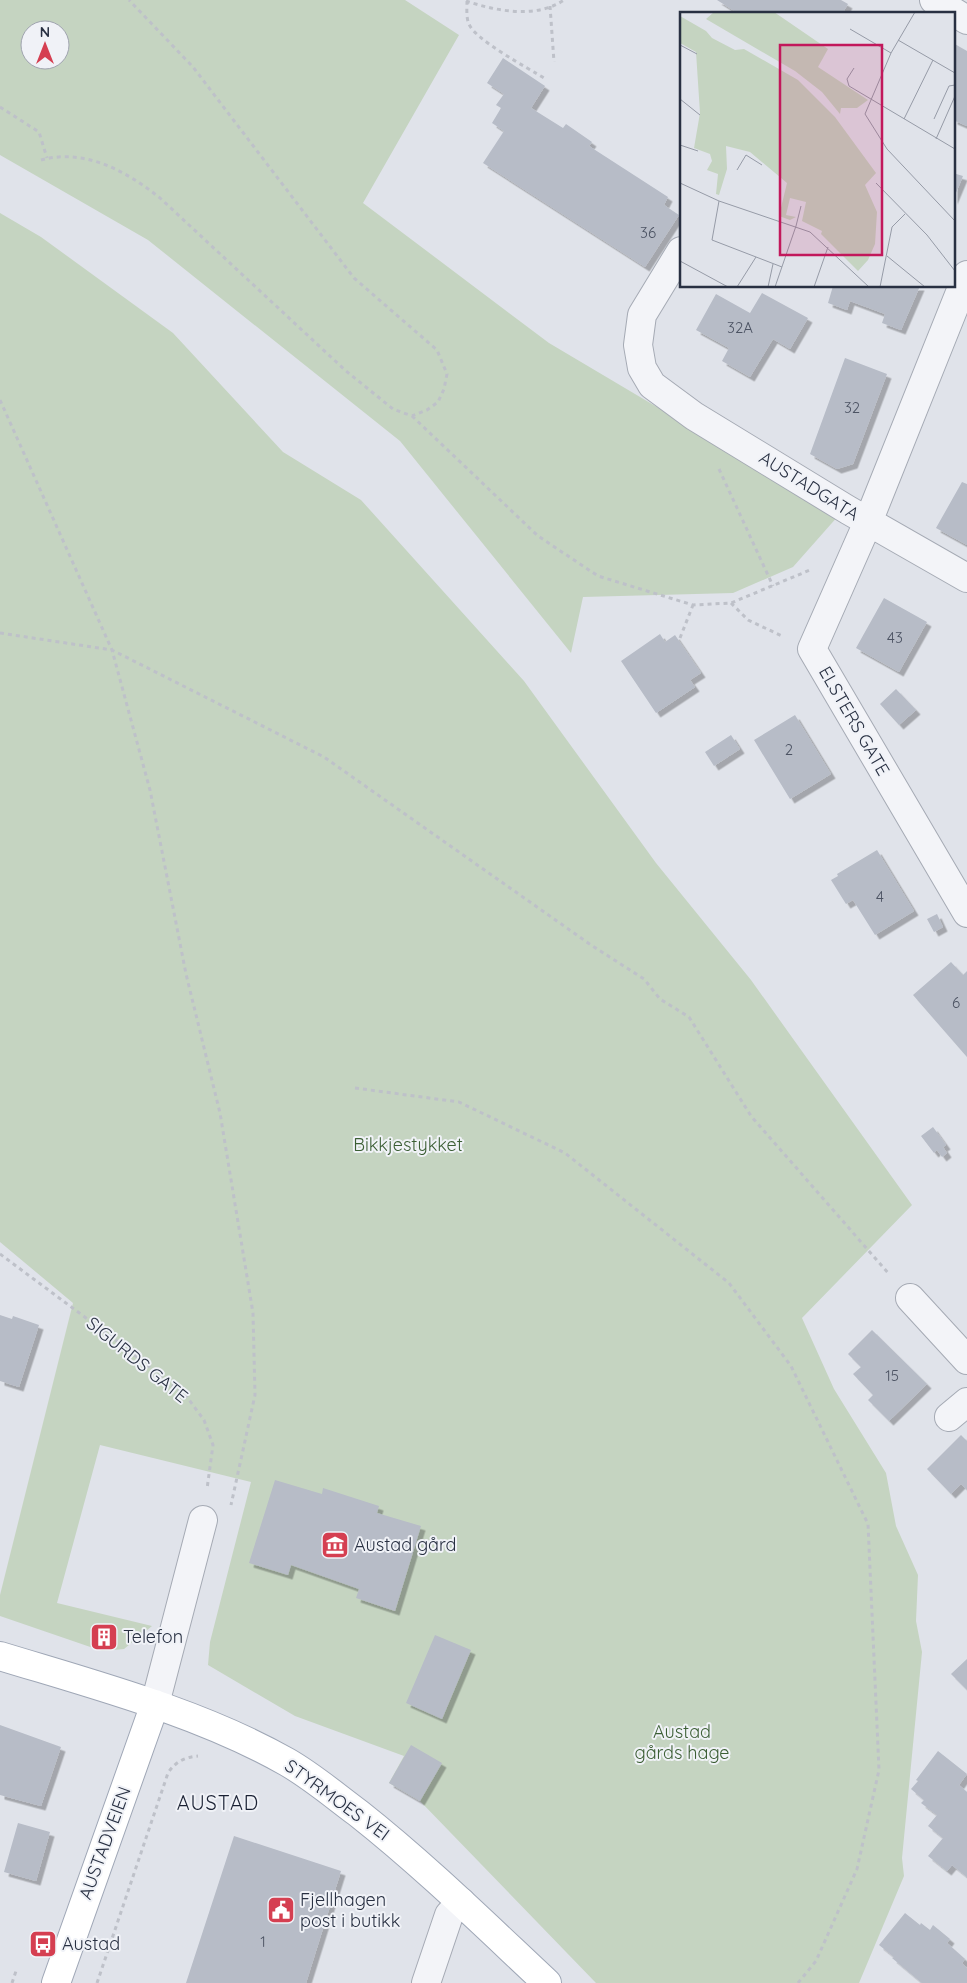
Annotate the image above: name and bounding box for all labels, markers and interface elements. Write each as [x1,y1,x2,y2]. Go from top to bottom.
inset map [680,12,954,288]
north arrow [20,20,70,70]
text: N [40,23,50,41]
house number: 36 [640,223,656,242]
house number: 32A [727,318,753,337]
house number: 32 [844,398,860,417]
street label: AUSTADGATA [755,446,864,526]
house number: 43 [887,628,903,647]
street label: ELSTERS GATE [814,662,895,780]
house number: 2 [785,740,793,759]
house number: 4 [876,887,884,906]
house number: 6 [952,993,960,1012]
park label: Bikkjestykket [353,1133,463,1156]
street label: SIGURDS GATE [82,1312,193,1408]
house number: 15 [885,1366,899,1385]
museum icon: Austad gård [320,1530,350,1560]
place label: Austad gård [354,1533,456,1556]
building icon: Telefon [89,1622,119,1652]
place label: Telefon [123,1625,183,1648]
park label: Austad gårds hage [634,1720,730,1764]
street label: STYRMOES VEI [280,1754,394,1845]
street label: AUSTADVEIEN [73,1783,136,1902]
district label: AUSTAD [177,1790,259,1815]
place label: Fjellhagen post i butikk [300,1888,400,1932]
public building icon: Fjellhagen post i butikk [266,1895,296,1925]
bus stop icon: Austad [28,1929,58,1959]
place label: Austad [62,1932,120,1955]
house number: 1 [260,1932,266,1951]

